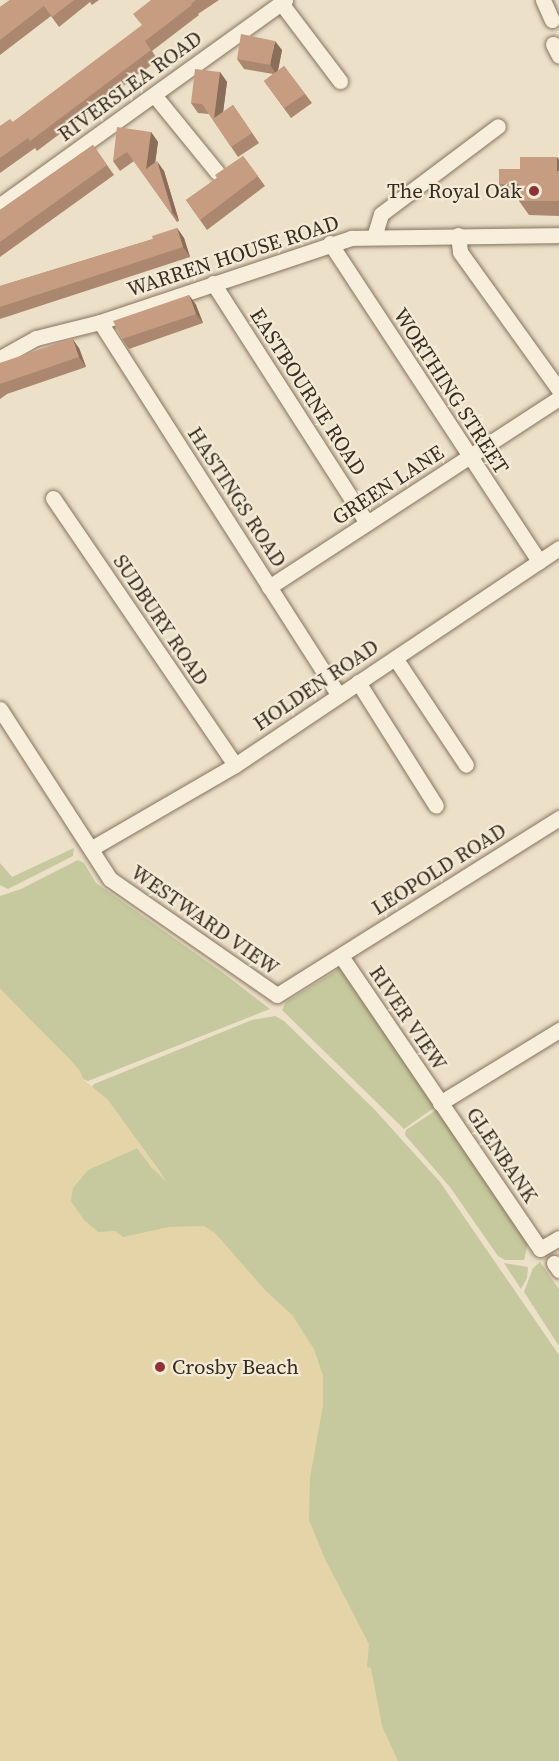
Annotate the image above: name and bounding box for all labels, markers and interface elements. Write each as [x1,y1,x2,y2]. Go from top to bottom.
street label: RIVERSLEA ROAD [53,25,207,147]
place label: The Royal Oak [387,178,522,204]
marker: The Royal Oak [527,184,541,198]
street label: WARREN HOUSE ROAD [124,210,342,302]
street label: WORTHING STREET [388,303,514,479]
street label: EASTBOURNE ROAD [244,304,372,480]
street label: HASTINGS ROAD [182,422,292,572]
street label: GREEN LANE [328,440,448,530]
street label: SUDBURY ROAD [108,549,214,691]
street label: HOLDEN ROAD [249,634,383,736]
street label: LEOPOLD ROAD [367,818,511,920]
street label: WESTWARD VIEW [126,859,284,981]
street label: RIVER VIEW [364,961,452,1075]
street label: GLENBANK [461,1102,543,1208]
place label: Crosby Beach [172,1354,299,1380]
marker: Crosby Beach [153,1360,167,1374]

